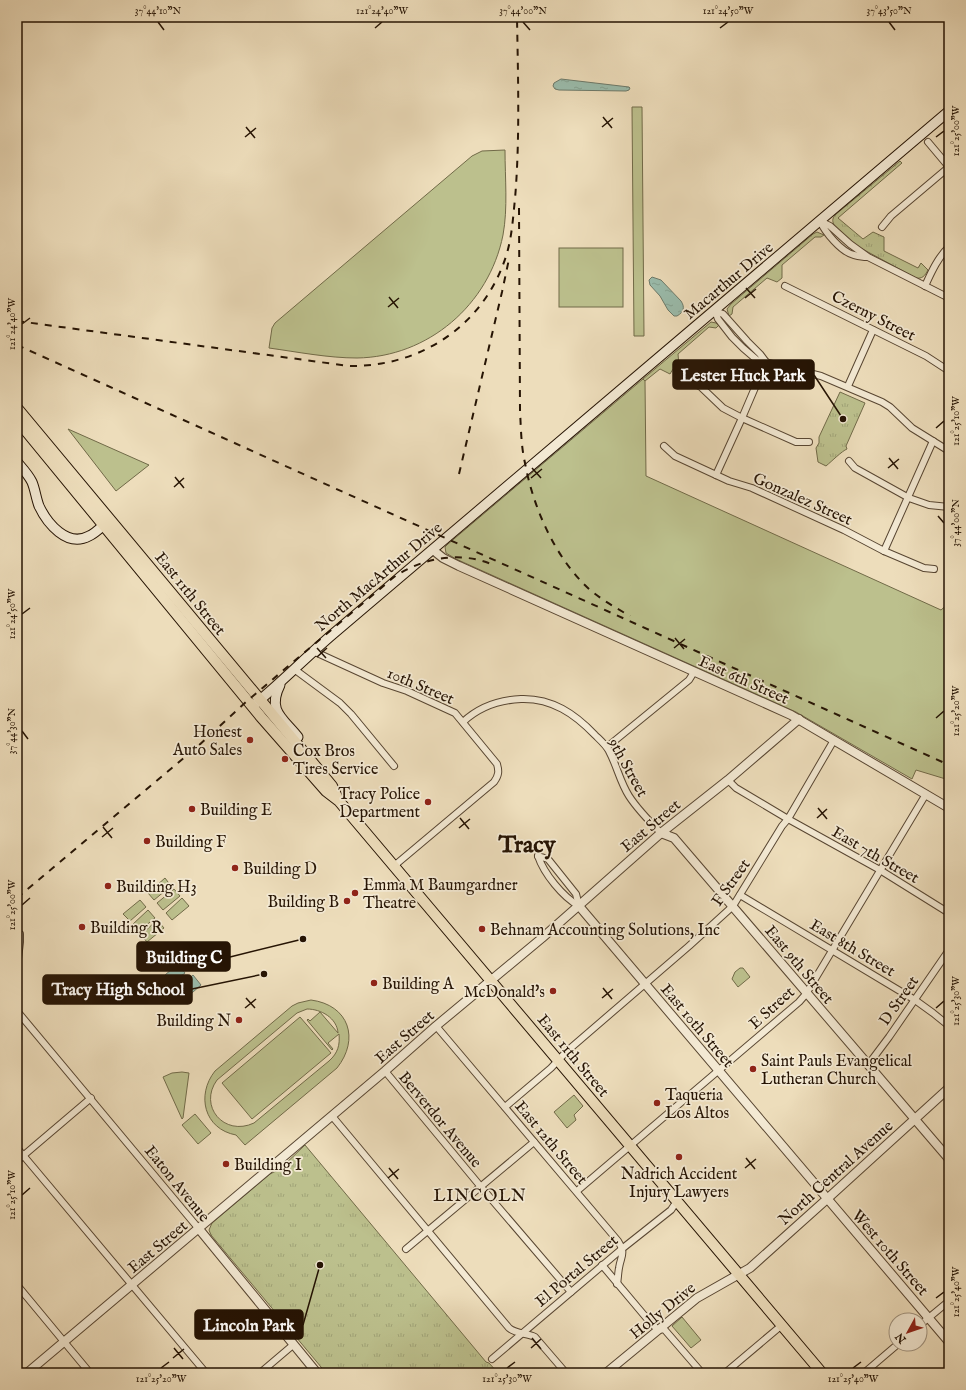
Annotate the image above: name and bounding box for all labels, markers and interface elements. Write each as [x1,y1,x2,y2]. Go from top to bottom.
text: 37°44'10"N [135,5,182,18]
text: 121°24'40"W [356,5,408,18]
text: 37°44'00"N [499,5,547,18]
text: 121°24'50"W [703,5,754,18]
text: 37°43'50"N [866,5,912,18]
text: 121°25'00"W [950,105,963,156]
street label: Macarthur Drive [681,238,778,325]
street label: Czerny Street [828,287,919,347]
text: 121°24'40"W [6,298,19,350]
callout: Lester Huck Park [673,360,814,389]
text: Lester Huck Park [680,366,807,387]
text: 121°25'10"W [950,396,963,446]
street label: Gonzalez Street [750,469,855,531]
text: 37°44'00"N [950,499,963,547]
street label: North MacArthur Drive [312,519,447,637]
street label: East 11th Street [150,548,230,640]
text: 121°24'50"W [6,588,19,639]
street label: East 6th Street [695,652,792,710]
street label: 10th Street [384,664,457,710]
text: 121°25'20"W [950,685,963,736]
text: 37°44'30"N [6,707,19,754]
place label: Honest Auto Sales [172,723,243,761]
street label: 9th Street [602,734,652,801]
marker: Honest Auto Sales [245,735,255,745]
place label: Cox Bros Tires Service [293,742,378,780]
marker: Cox Bros Tires Service [280,754,290,764]
place label: Tracy Police Department [338,785,421,823]
street label: East Street [617,795,686,857]
marker: Tracy Police Department [423,797,433,807]
place label: Building E [200,801,272,821]
marker: Building E [187,804,197,814]
street label: East 7th Street [828,823,923,889]
district label: Tracy [498,830,557,861]
place label: Building F [155,833,226,853]
marker: Building F [142,836,152,846]
street label: F Street [708,855,756,911]
place label: Building D [243,860,317,880]
marker: Building D [230,863,240,873]
place label: Emma M Baumgardner Theatre [363,876,518,914]
place label: Building H3 [116,878,197,898]
text: 121°25'00"W [6,879,19,930]
marker: Building H3 [103,881,113,891]
marker: Emma M Baumgardner Theatre [350,888,360,898]
place label: Building B [267,893,339,913]
marker: Building B [342,896,352,906]
street label: East 8th Street [806,915,899,982]
place label: Building R [90,919,164,939]
place label: Behnam Accounting Solutions, Inc [490,921,720,941]
marker: Building R [77,922,87,932]
street label: East 9th Street [760,922,838,1009]
marker: Behnam Accounting Solutions, Inc [477,924,487,934]
callout: Building C [137,942,230,971]
text: Building C [146,948,222,969]
street label: D Street [875,972,924,1030]
callout: Tracy High School [43,975,192,1004]
place label: Building A [382,975,455,995]
text: 121°25'30"W [950,976,963,1026]
marker: Building A [369,978,379,988]
text: Tracy High School [50,980,185,1001]
street label: East 10th Street [656,980,738,1073]
place label: McDonald's [464,983,545,1003]
street label: E Street [745,983,800,1034]
marker: McDonald's [548,986,558,996]
street label: East Street [371,1006,440,1069]
street label: East 11th Street [532,1011,613,1102]
place label: Building N [156,1012,231,1032]
marker: Building N [234,1015,244,1025]
place label: Saint Pauls Evangelical Lutheran Church [761,1052,913,1090]
marker: Saint Pauls Evangelical Lutheran Church [748,1064,758,1074]
street label: Berverdor Avenue [393,1068,486,1172]
place label: Taqueria Los Altos [665,1086,730,1124]
street label: East 12th Street [510,1097,592,1190]
marker: Taqueria Los Altos [652,1098,662,1108]
street label: North Central Avenue [775,1117,898,1230]
street label: Eaton Avenue [139,1142,213,1227]
marker: Nadrich Accident Injury Lawyers [674,1152,684,1162]
place label: Building I [234,1156,302,1176]
marker: Building I [221,1159,231,1169]
place label: Nadrich Accident Injury Lawyers [621,1165,738,1203]
text: 121°25'10"W [6,1170,19,1220]
district label: LINCOLN [433,1186,527,1207]
street label: West 10th Street [847,1206,933,1301]
street label: East Street [124,1216,193,1278]
street label: El Portal Street [532,1231,623,1312]
text: 121°25'40"W [950,1266,963,1317]
street label: Holly Drive [626,1279,700,1344]
callout: Lincoln Park [195,1310,303,1339]
north arrow [888,1312,928,1352]
text: Lincoln Park [203,1316,296,1337]
text: N [892,1329,910,1347]
text: 121°25'20"W [136,1373,187,1386]
text: 121°25'30"W [482,1373,532,1386]
text: 121°25'40"W [828,1373,879,1386]

